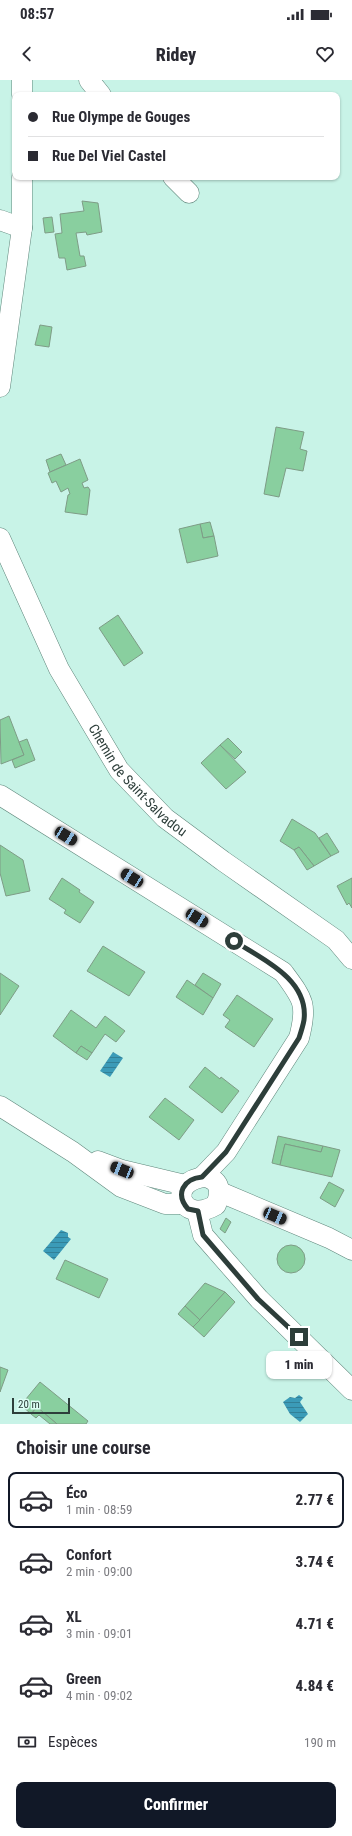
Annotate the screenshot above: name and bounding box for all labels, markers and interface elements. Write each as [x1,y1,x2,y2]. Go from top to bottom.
text: 08:57 [20,5,54,23]
icon: back [16,43,38,65]
icon: heart [314,43,336,65]
text: Ridey [156,44,196,65]
text: Rue Olympe de Gouges [52,108,190,126]
text: Rue Del Viel Castel [52,147,166,165]
street label: Chemin de Saint-Salvadou [85,721,190,840]
car [53,825,79,847]
car [119,867,145,889]
car [184,907,210,929]
route start [225,932,243,950]
car [109,1160,135,1180]
car [262,1206,288,1226]
route end [290,1328,308,1346]
callout: 1 min [266,1351,332,1379]
text: 1 min [285,1357,313,1372]
scale bar [12,1396,70,1415]
text: 20 m [18,1398,40,1411]
text: Choisir une course [16,1437,151,1458]
icon: car [18,1482,54,1518]
text: Éco [66,1484,88,1502]
text: 2.77 € [296,1491,334,1509]
text: 1 min · 08:59 [66,1502,132,1517]
icon: car [18,1544,54,1580]
text: Confort [66,1546,112,1564]
text: 3.74 € [296,1553,334,1571]
text: 2 min · 09:00 [66,1564,132,1579]
icon: car [18,1606,54,1642]
text: XL [66,1608,82,1626]
text: 4.71 € [296,1615,334,1633]
text: 3 min · 09:01 [66,1626,132,1641]
icon: car [18,1668,54,1704]
text: Green [66,1670,101,1688]
text: 4.84 € [296,1677,334,1695]
text: 4 min · 09:02 [66,1688,132,1703]
icon: cash [16,1731,38,1753]
text: Espèces [48,1733,98,1751]
text: 190 m [304,1735,336,1750]
button: Confirmer [16,1782,336,1828]

